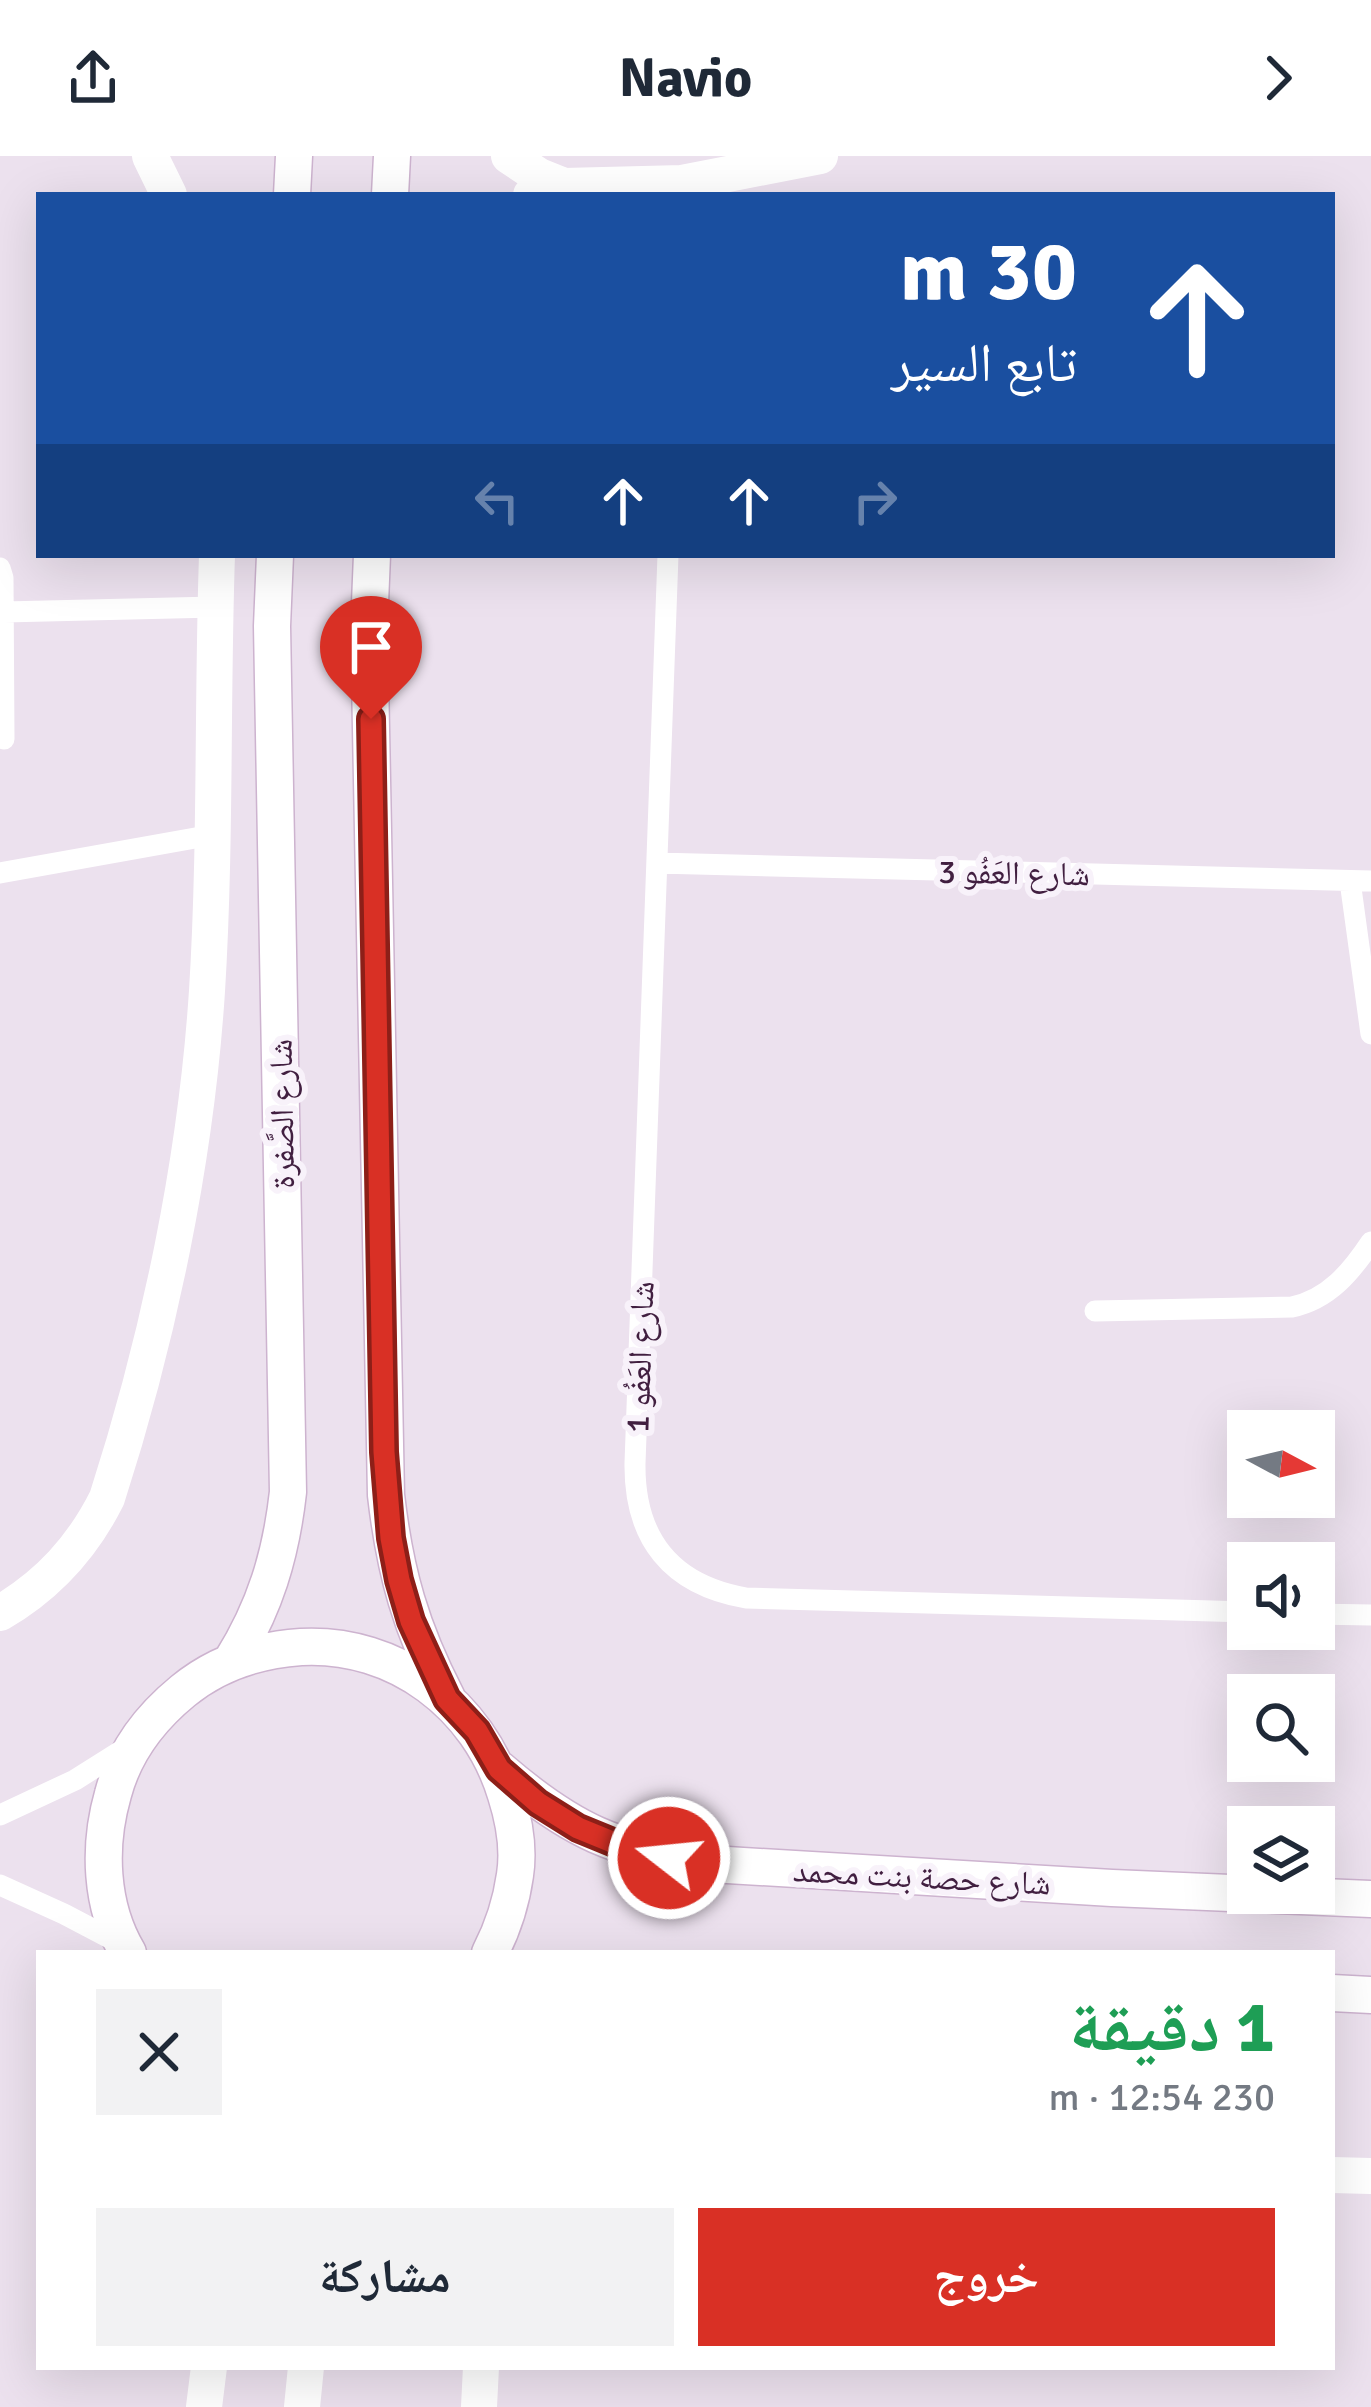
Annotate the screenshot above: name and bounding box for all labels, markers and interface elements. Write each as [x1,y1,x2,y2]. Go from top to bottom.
icon: share [60,45,126,111]
text: Navio [619,45,752,112]
icon: forward [1245,45,1311,111]
text: 30 m [900,220,1077,324]
icon: ahead [1119,240,1275,396]
text: تابع السير [891,330,1077,397]
icon: left [464,468,530,534]
icon: ahead [590,468,656,534]
icon: ahead [716,468,782,534]
icon: right [842,468,908,534]
pin [320,596,422,719]
icon: arrive [338,614,404,680]
street label: شارع العَفُو 3 [938,852,1090,895]
street label: شارع الصَّفرة [261,1039,304,1189]
street label: شارع العَفُو 1 [617,1280,664,1434]
north arrow [1227,1410,1335,1518]
map controls [1227,1410,1335,1914]
button: sound [1227,1542,1335,1650]
button: search [1227,1674,1335,1782]
position arrow [606,1795,732,1921]
button: layers [1227,1806,1335,1914]
street label: شارع حصة بنت محمد [792,1850,1052,1905]
text: 1 دقيقة [1069,1983,1275,2072]
button: close [96,1989,222,2115]
text: 230 m · 12:54 [1048,2073,1275,2121]
button: مشاركة [96,2208,674,2346]
button: خروج [698,2208,1275,2346]

